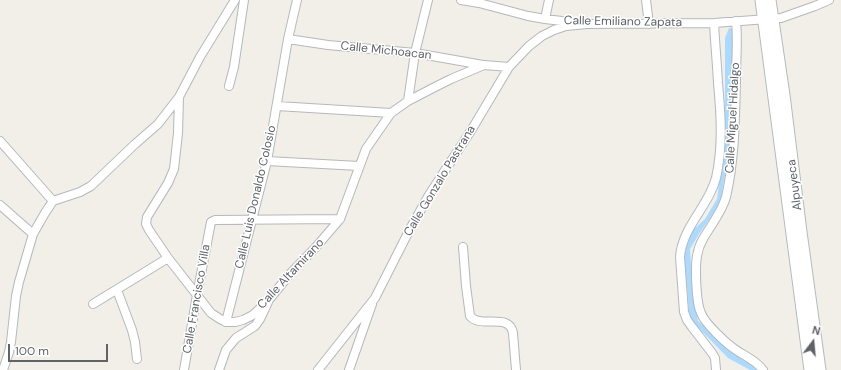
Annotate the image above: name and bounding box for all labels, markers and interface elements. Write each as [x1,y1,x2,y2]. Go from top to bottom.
street label: Calle Emiliano Zapata [564,14,682,30]
street label: Calle Michoacan [340,39,432,63]
street label: Calle Miguel Hidalgo [723,62,743,174]
street label: Calle Gonzalo Pastrana [401,123,479,239]
street label: Calle Luis Donaldo Colosio [232,124,280,270]
street label: Alpuyeca [785,159,805,211]
street label: Calle Altamirano [255,236,327,312]
street label: Calle Francisco Villa [180,243,214,355]
north arrow [793,322,833,362]
text: N [811,323,822,338]
scale bar [10,336,110,362]
text: 100 m [15,343,49,359]

